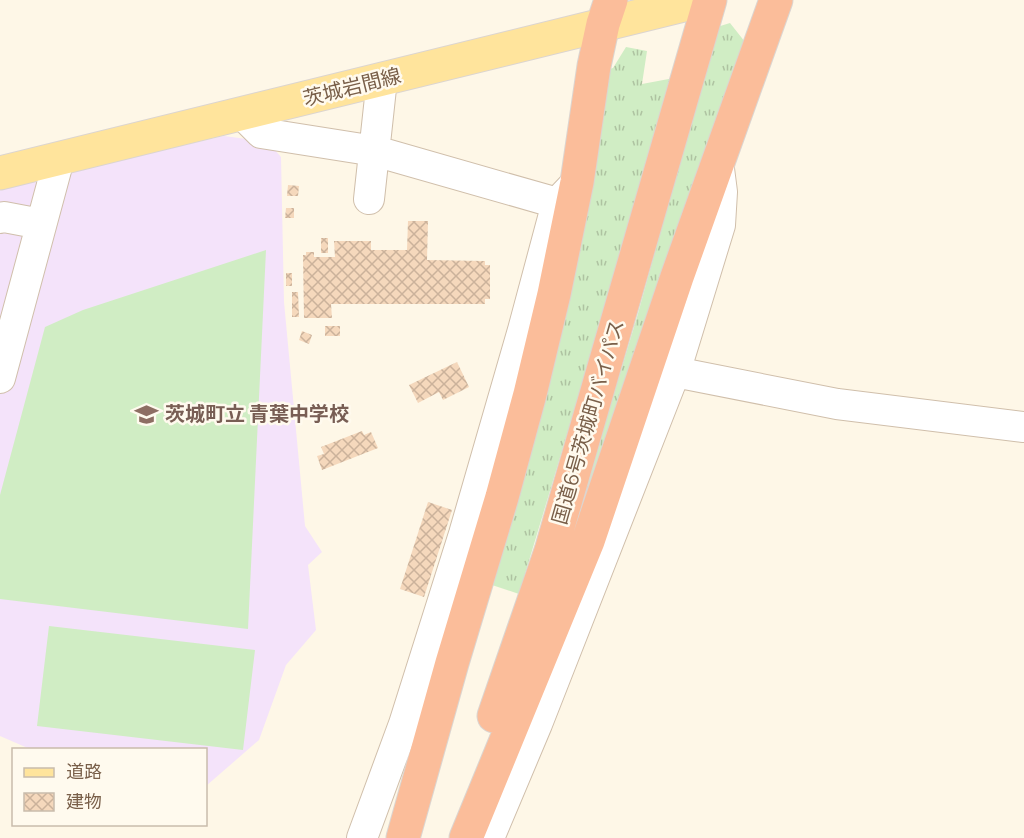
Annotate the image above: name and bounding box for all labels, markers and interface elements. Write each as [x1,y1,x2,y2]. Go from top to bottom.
street label: 茨城岩間線 [300,61,404,112]
street label: 国道6号茨城町バイパス [545,316,630,527]
place label: 茨城町立 青葉中学校 [165,400,349,427]
school or university icon: 茨城町立 青葉中学校 [134,401,160,427]
legend [12,748,207,826]
text: 道路 [66,759,102,783]
text: 建物 [66,789,102,813]

